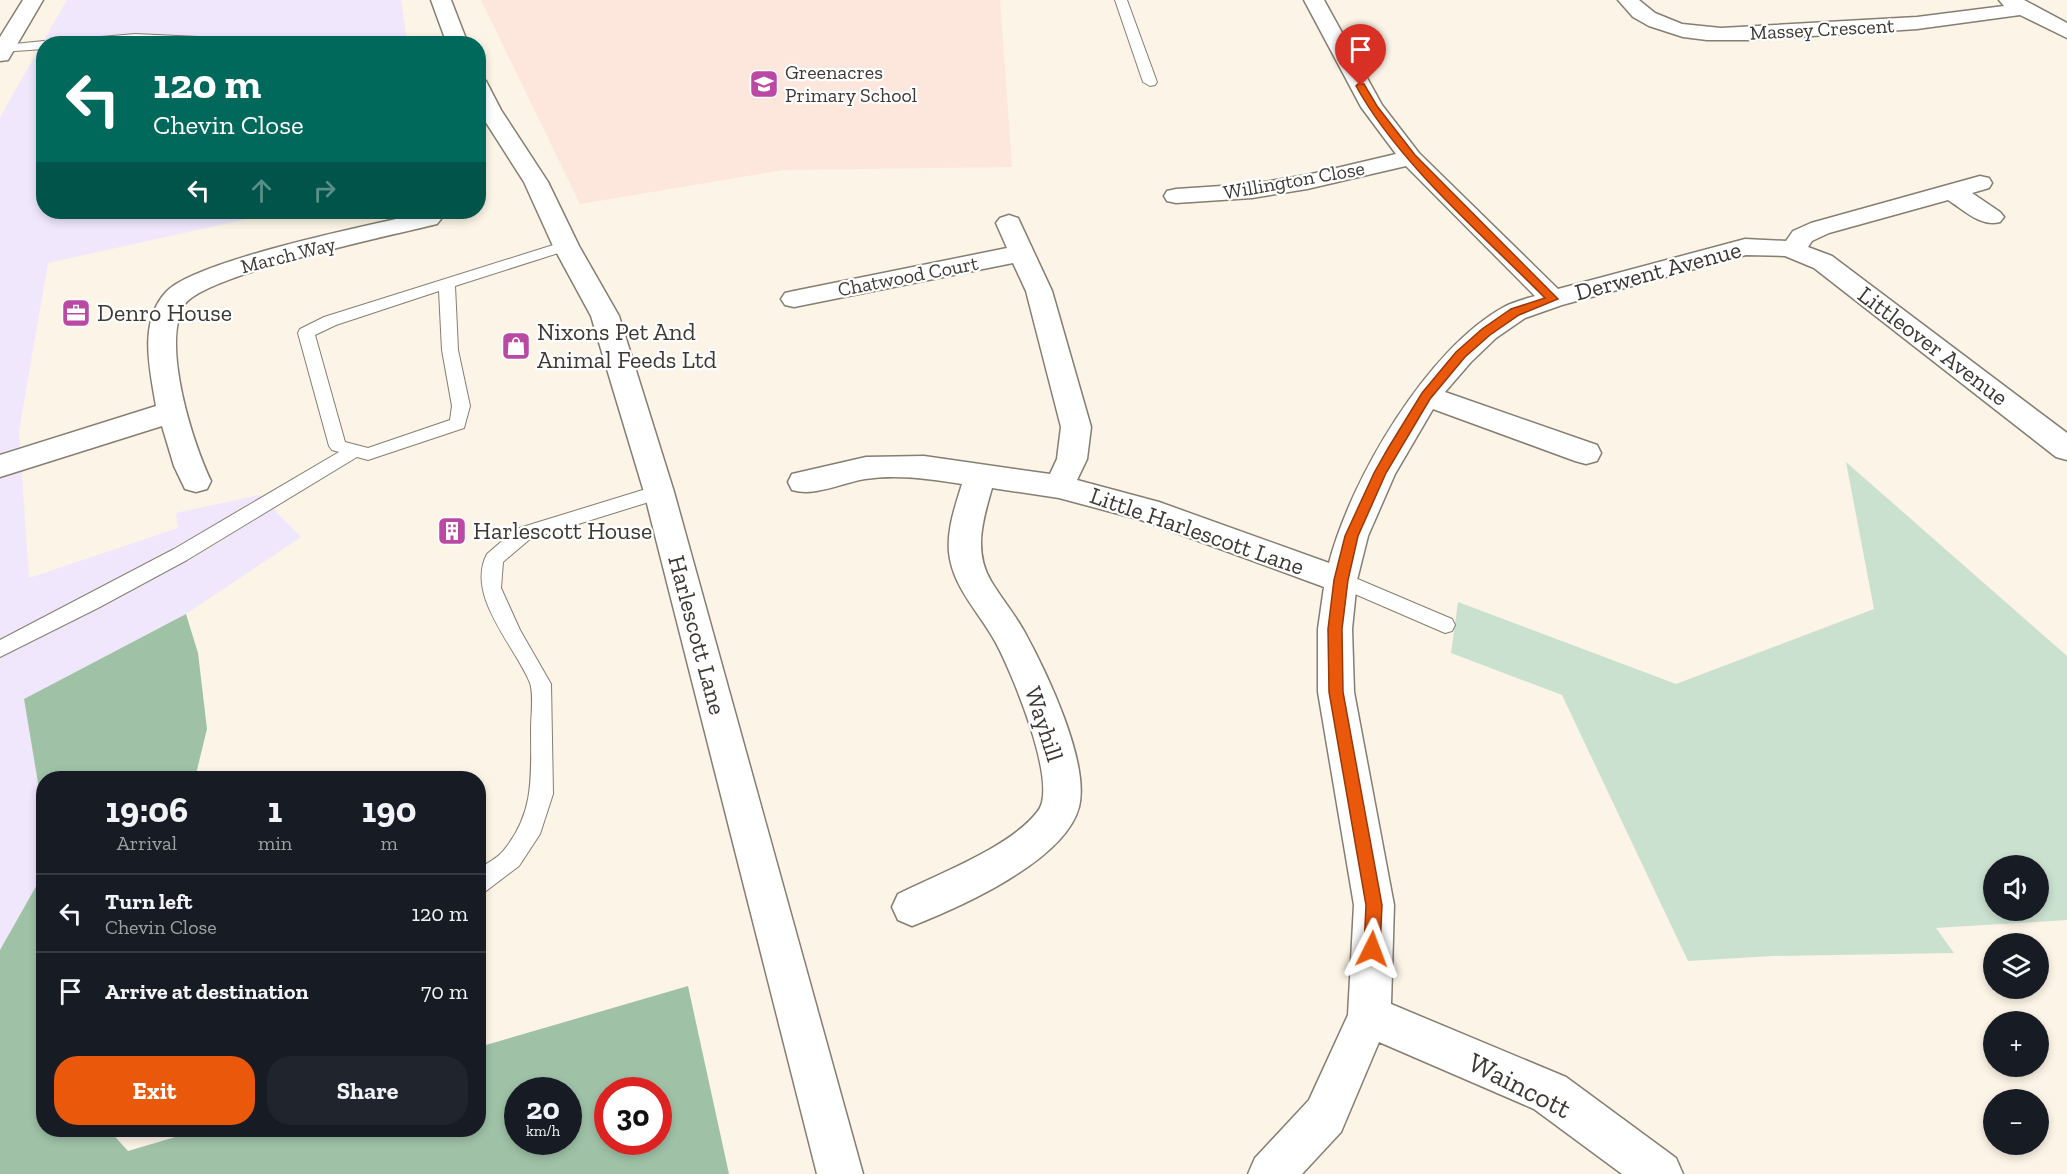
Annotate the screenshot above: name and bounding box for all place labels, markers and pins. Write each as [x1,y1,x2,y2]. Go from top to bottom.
pin [1335,24,1386,86]
place label: Greenacres Primary School [785,60,917,107]
school or university icon: Greenacres Primary School [748,68,780,100]
office icon: Denro House [60,297,92,329]
place label: Denro House [97,298,232,327]
place label: Nixons Pet And Animal Feeds Ltd [537,317,717,374]
shop icon: Nixons Pet And Animal Feeds Ltd [500,330,532,362]
building icon: Harlescott House [436,515,468,547]
place label: Harlescott House [473,516,652,545]

